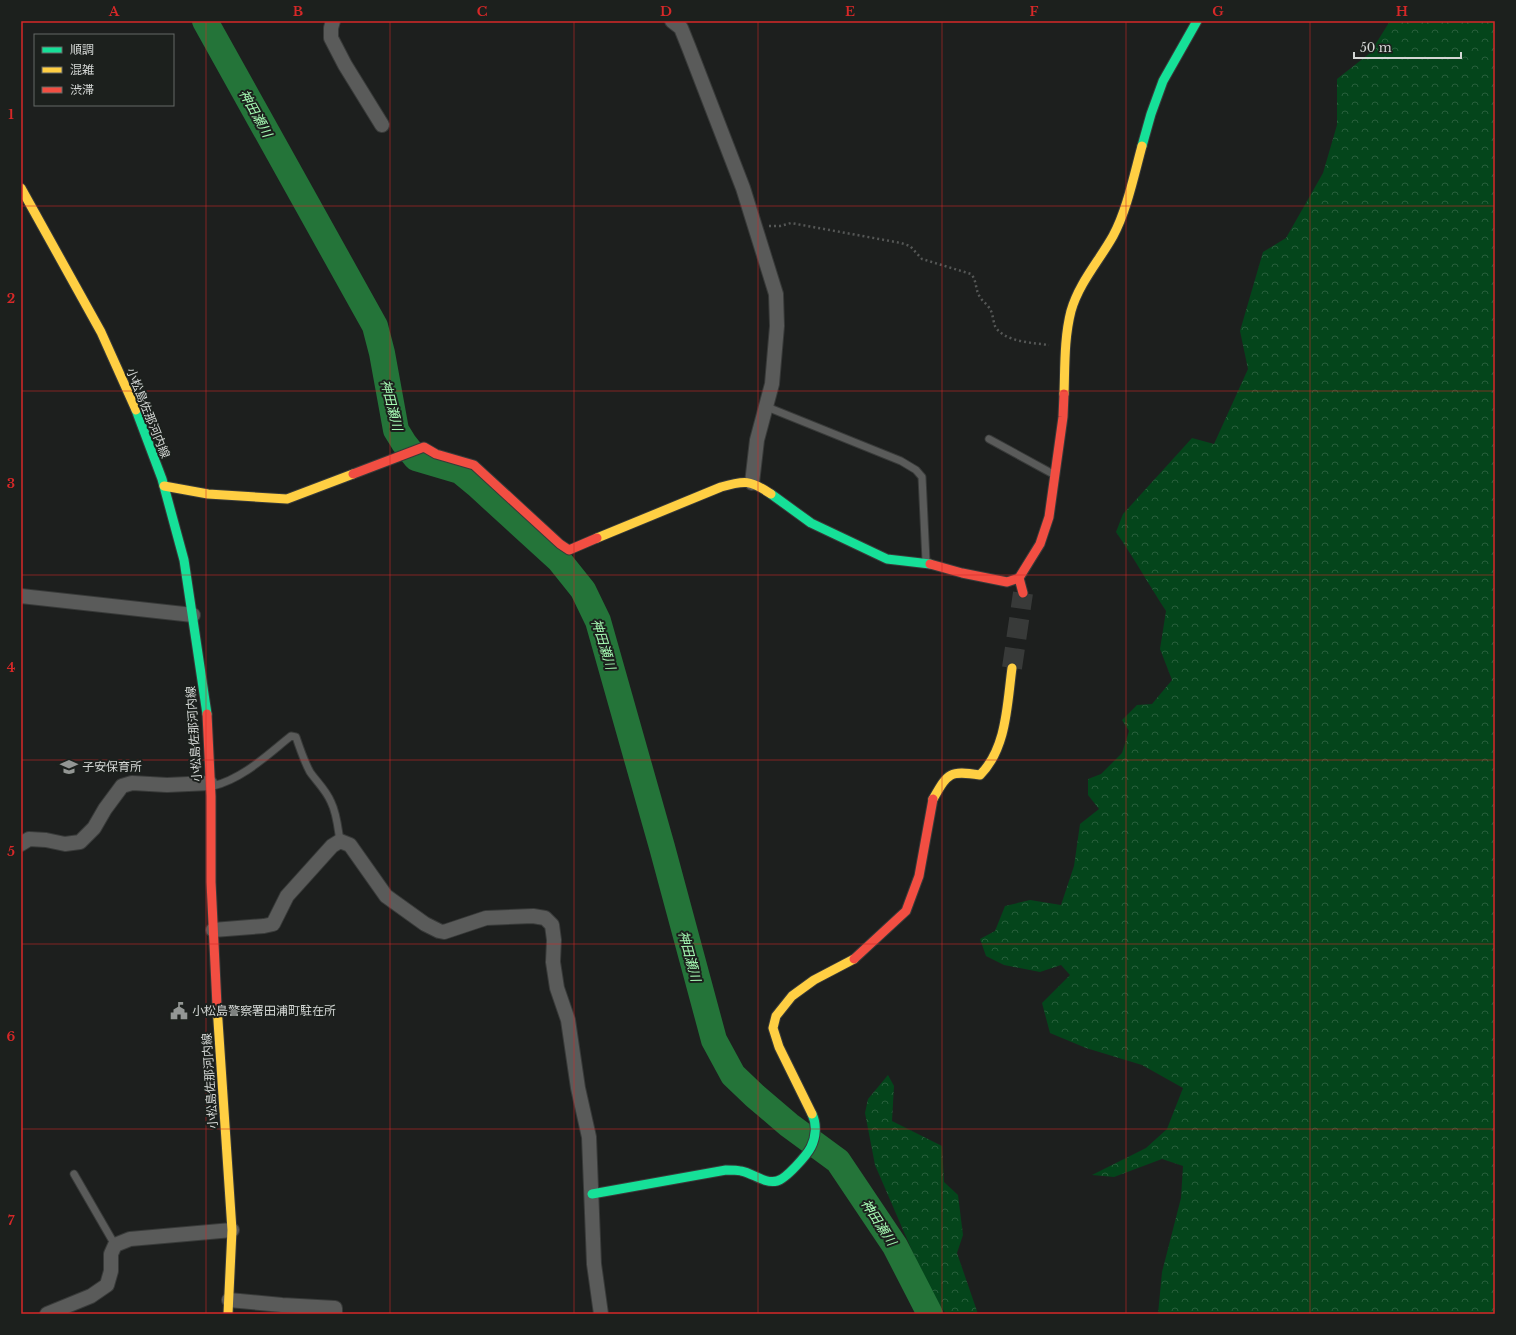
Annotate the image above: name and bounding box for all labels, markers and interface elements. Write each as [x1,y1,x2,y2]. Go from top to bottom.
text: A [108,3,120,20]
text: B [293,3,303,20]
text: C [477,3,488,20]
text: D [660,3,672,20]
text: E [845,3,855,20]
text: F [1030,3,1039,20]
text: G [1212,3,1224,20]
text: H [1396,3,1408,20]
legend [34,34,174,106]
scale bar [1354,34,1461,60]
text: 50 m [1360,40,1392,55]
text: 順調 [70,42,94,57]
text: 混雑 [70,62,94,77]
text: 渋滞 [70,82,94,97]
water label: 神田瀬川 [236,86,277,142]
text: 1 [8,106,14,123]
text: 2 [7,290,15,307]
street label: 小松島佐那河内線 [124,365,173,460]
water label: 神田瀬川 [377,378,407,434]
text: 3 [7,475,15,492]
water label: 神田瀬川 [588,617,620,673]
text: 4 [7,659,16,676]
street label: 小松島佐那河内線 [183,686,204,782]
school or university icon: 子安保育所 [59,757,79,777]
place label: 子安保育所 [82,759,142,774]
text: 5 [7,843,15,860]
water label: 神田瀬川 [675,929,705,985]
public building icon: 小松島警察署田浦町駐在所 [169,1001,189,1021]
place label: 小松島警察署田浦町駐在所 [192,1003,336,1018]
text: 6 [7,1028,16,1045]
street label: 小松島佐那河内線 [199,1033,220,1129]
water label: 神田瀬川 [857,1196,901,1250]
text: 7 [8,1212,15,1229]

